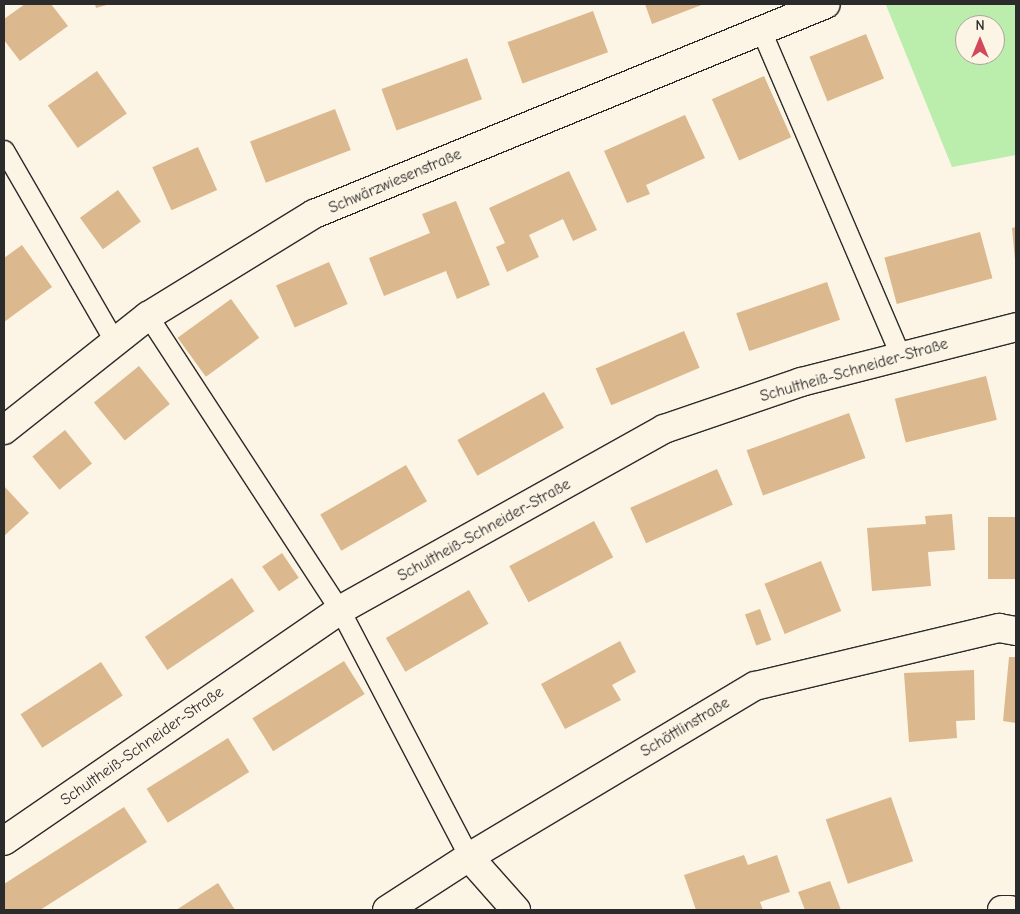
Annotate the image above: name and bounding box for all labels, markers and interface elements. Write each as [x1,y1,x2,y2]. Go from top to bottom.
north arrow [955,15,1005,65]
text: N [975,17,985,34]
street label: Schwärzwiesenstraße [326,144,464,218]
street label: Schultheiß-Schneider-Straße [758,334,950,406]
street label: Schultheiß-Schneider-Straße [394,474,574,586]
street label: Schultheiß-Schneider-Straße [57,682,227,810]
street label: Schöttlinstraße [637,693,733,761]

